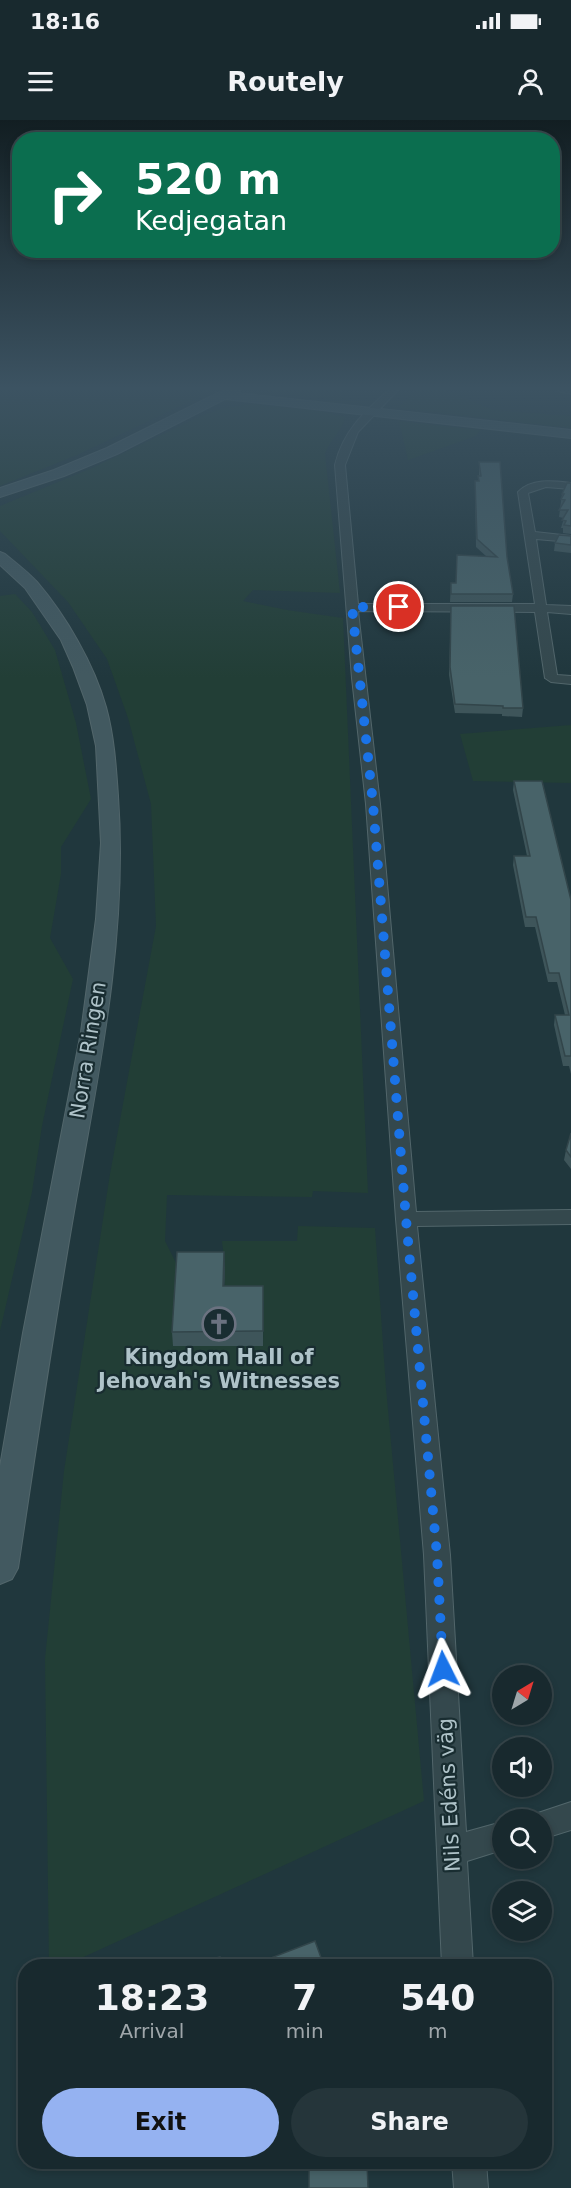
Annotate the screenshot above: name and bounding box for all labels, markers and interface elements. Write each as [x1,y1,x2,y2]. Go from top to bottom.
text: 18:16 [30,9,100,34]
icon: menu [24,65,57,98]
icon: person [514,65,547,98]
text: Routely [227,66,344,97]
text: 520 m [135,155,281,204]
icon: right [36,156,114,234]
text: Kedjegatan [135,205,287,236]
pin [373,581,424,632]
icon: arrive [382,590,415,623]
street label: Norra Ringen [65,980,111,1120]
church icon: Kingdom Hall of Jehovah's Witnesses [201,1306,237,1342]
place label: Kingdom Hall of Jehovah's Witnesses [96,1345,340,1393]
position arrow [411,1637,475,1701]
north arrow [492,1665,552,1725]
map controls [492,1665,552,1941]
street label: Nils Edéns väg [433,1717,465,1873]
button: sound [492,1737,552,1797]
button: search [492,1809,552,1869]
button: layers [492,1881,552,1941]
text: 18:23 [95,1977,209,2018]
text: 7 [292,1977,317,2018]
text: 540 [400,1977,475,2018]
text: Arrival [119,2019,184,2043]
text: min [286,2019,324,2043]
text: m [428,2019,448,2043]
button: Exit [42,2088,279,2157]
button: Share [291,2088,528,2157]

